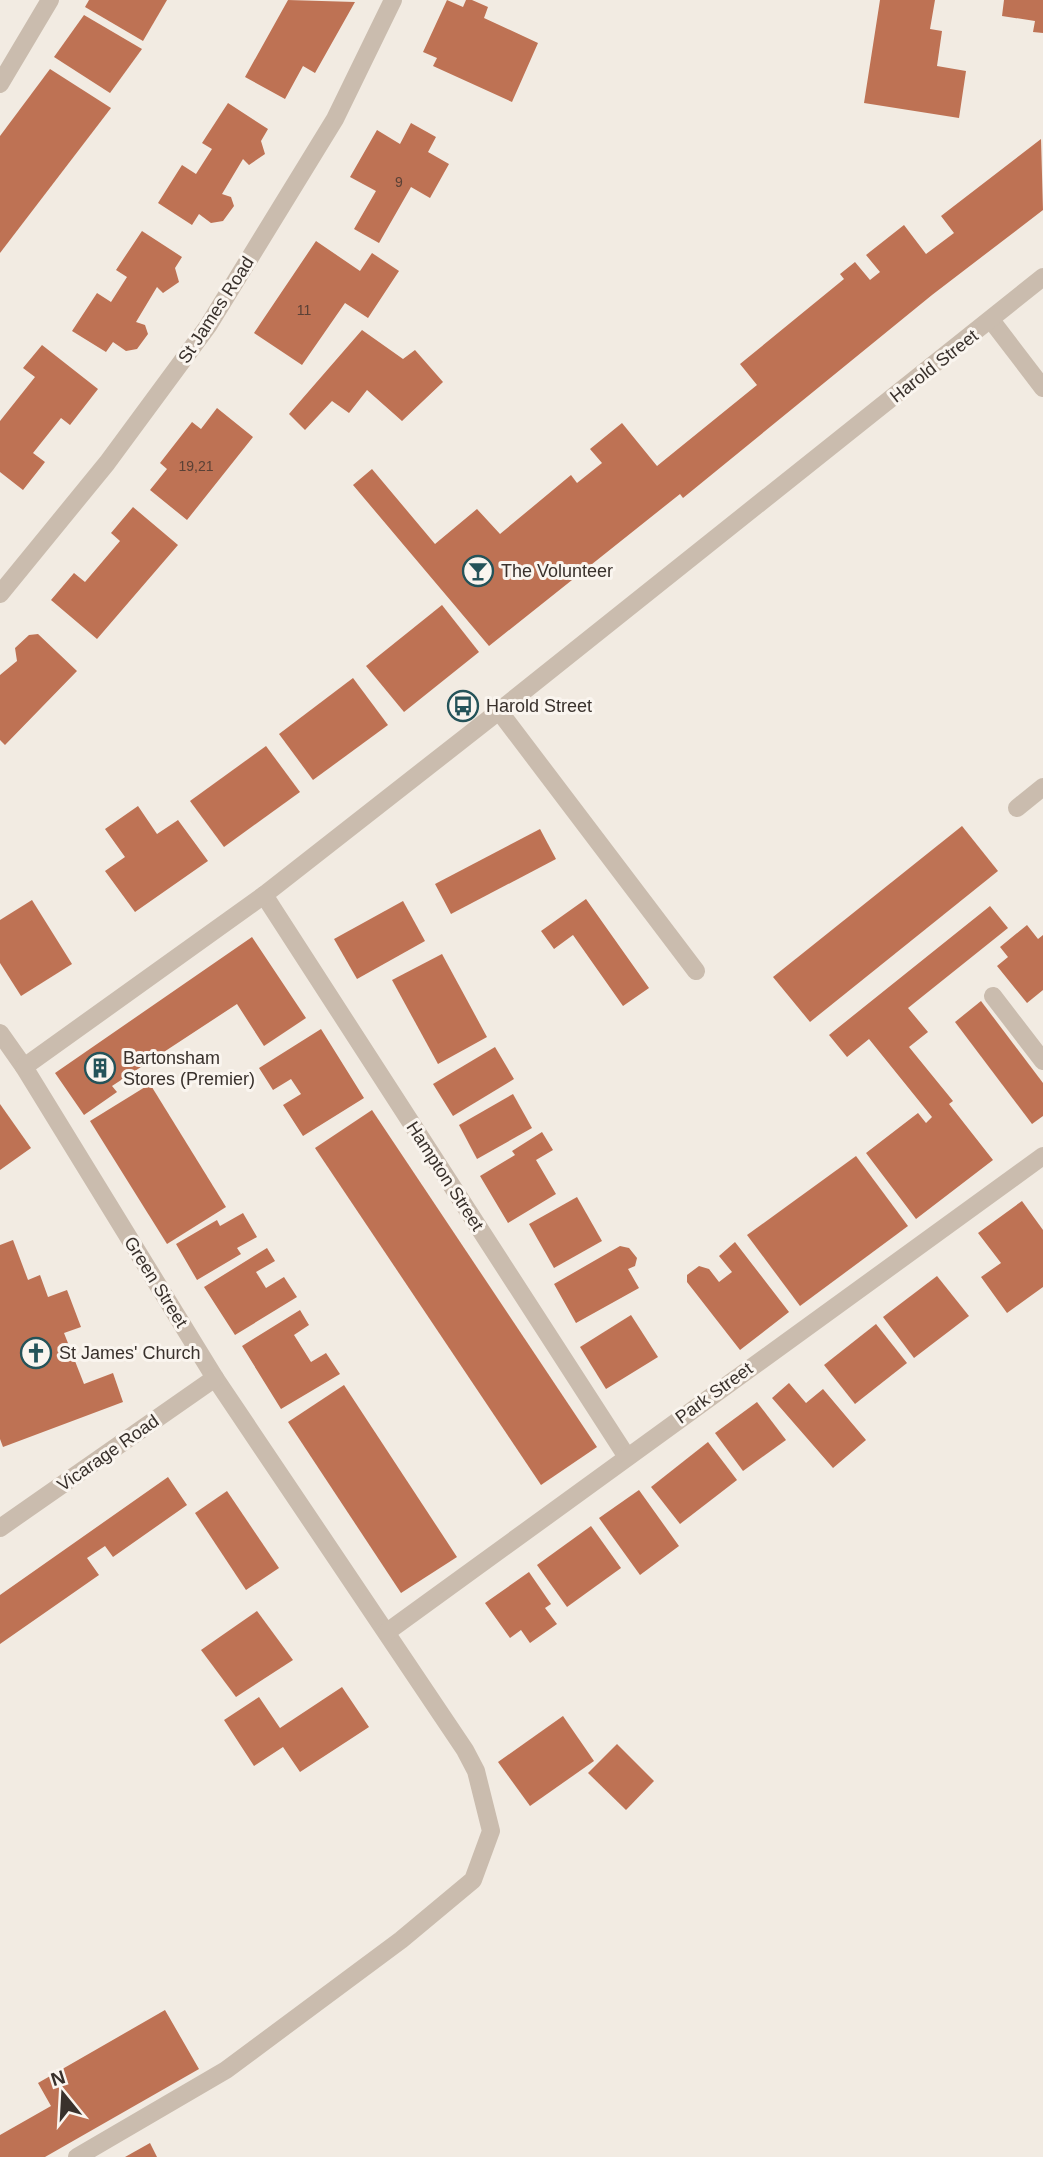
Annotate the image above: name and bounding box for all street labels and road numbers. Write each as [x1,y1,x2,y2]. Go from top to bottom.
street label: St James Road [174,253,258,367]
street label: Harold Street [886,325,982,407]
street label: Hampton Street [402,1118,488,1234]
street label: Green Street [120,1233,192,1331]
street label: Park Street [672,1358,756,1428]
street label: Vicarage Road [54,1411,162,1495]

